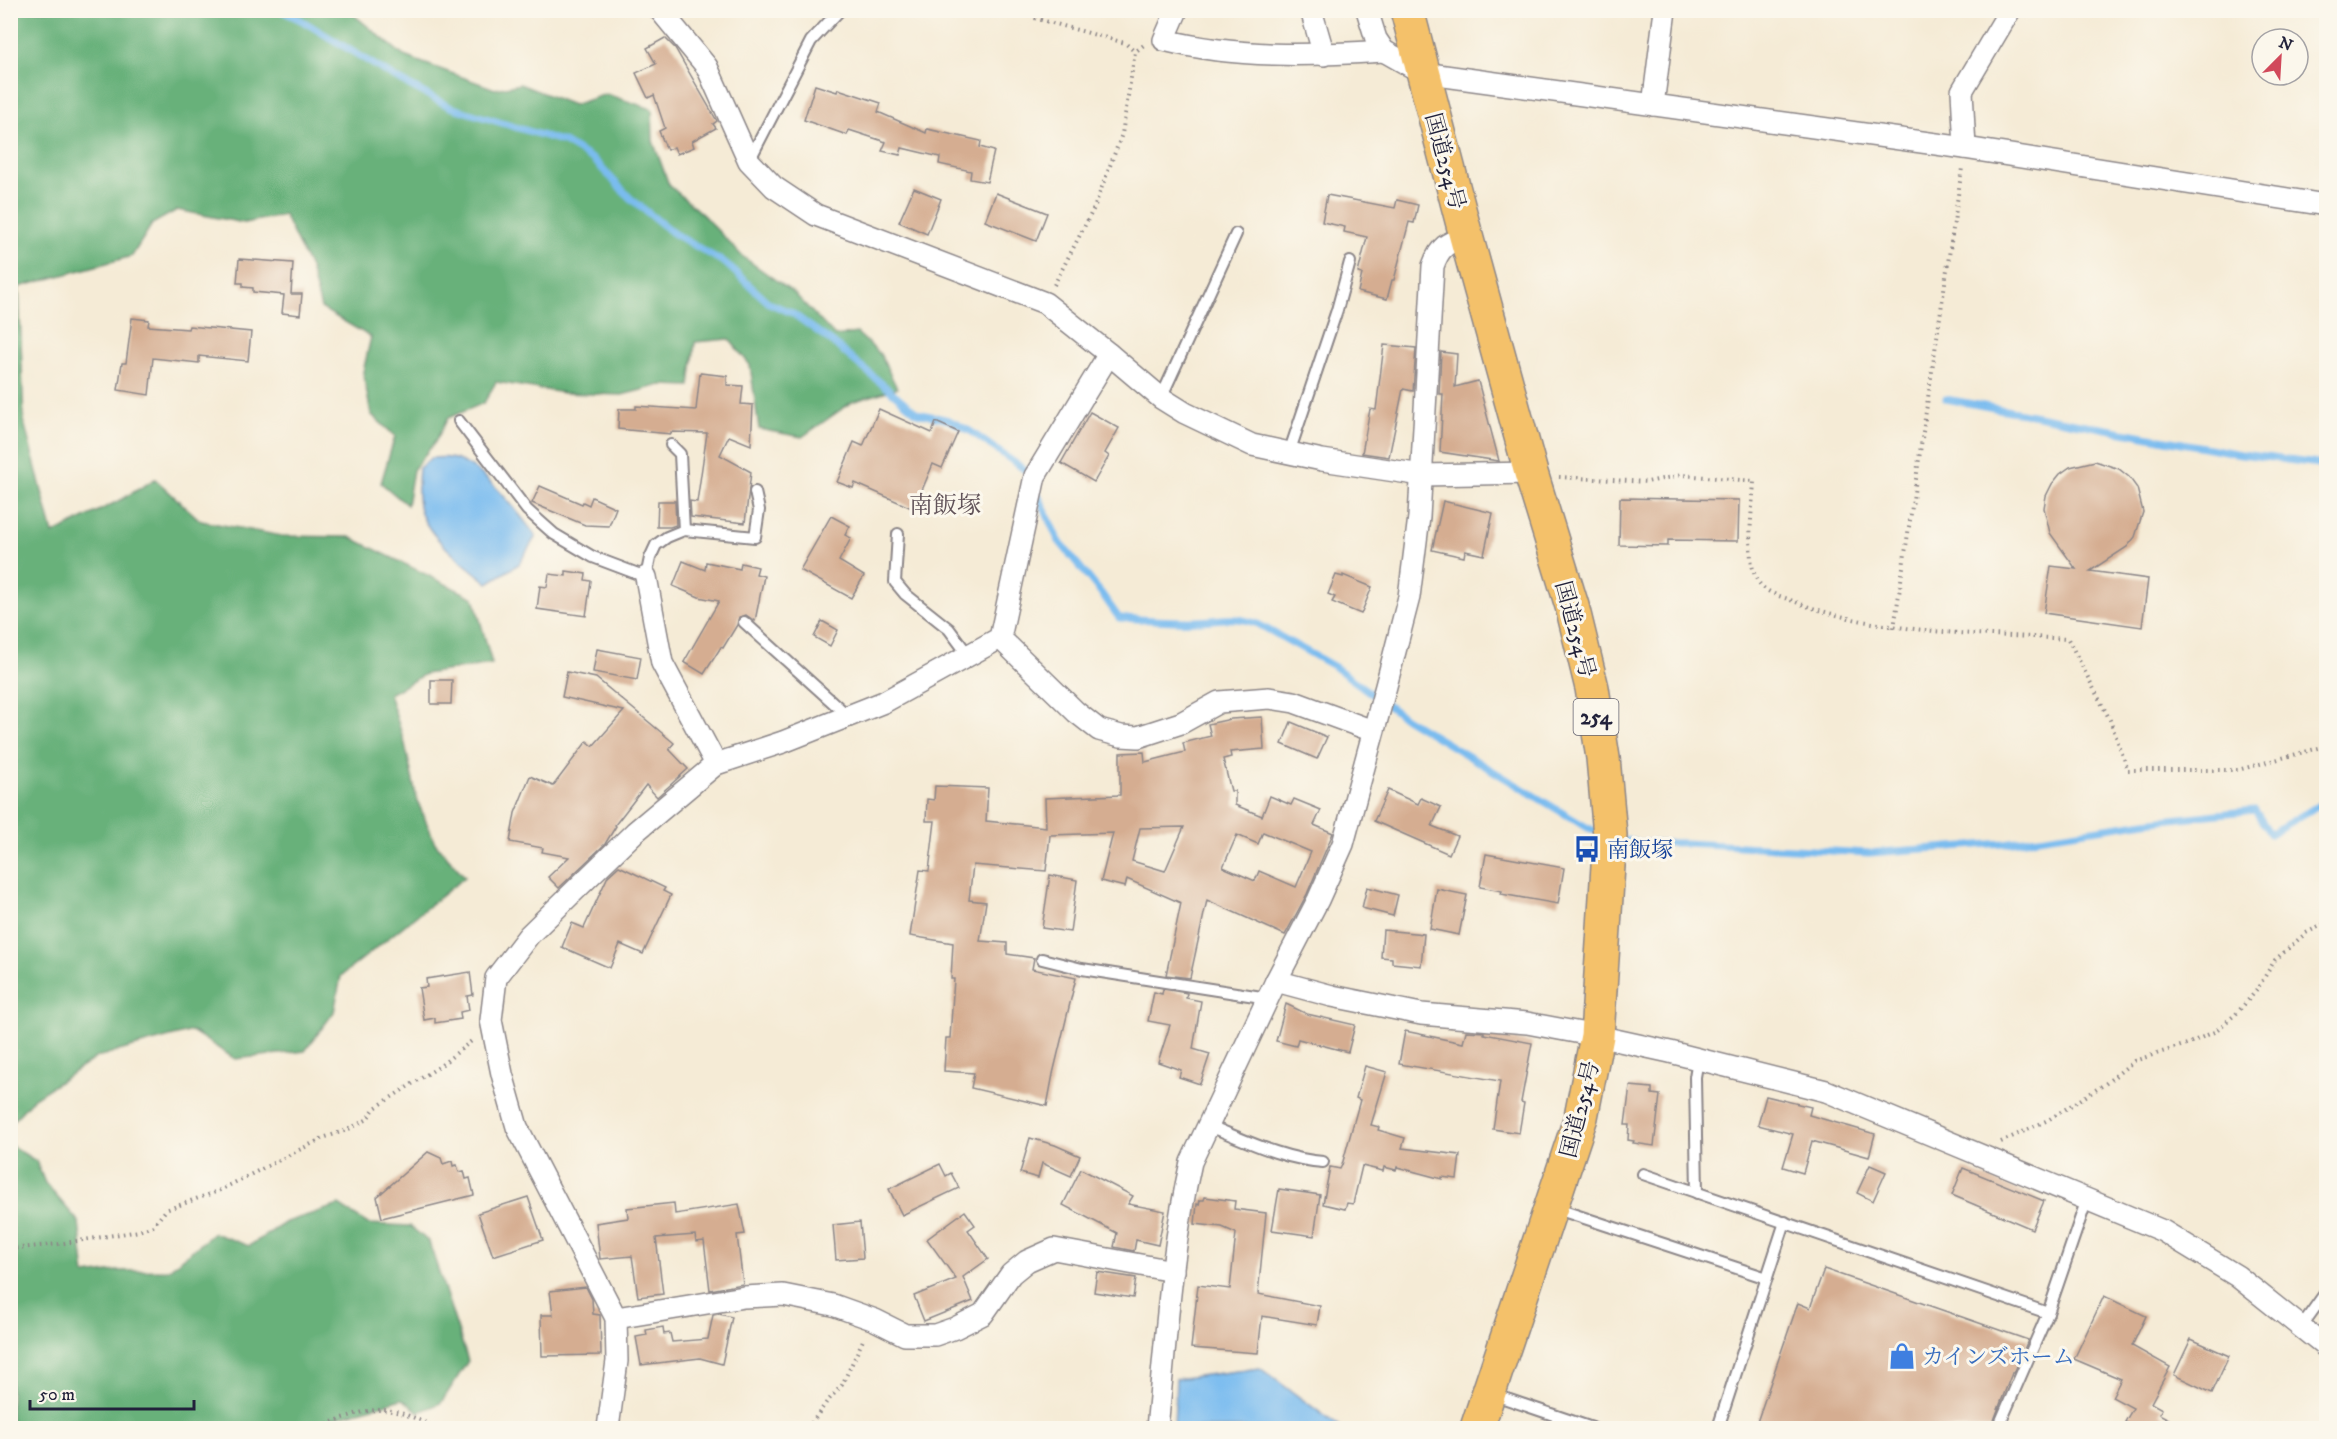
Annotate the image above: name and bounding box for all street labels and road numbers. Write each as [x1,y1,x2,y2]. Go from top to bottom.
street label: 国道254号 [1419,110,1470,213]
street label: 国道254号 [1549,578,1600,681]
road number: 254 [1574,699,1618,735]
street label: 国道254号 [1555,1058,1606,1161]

